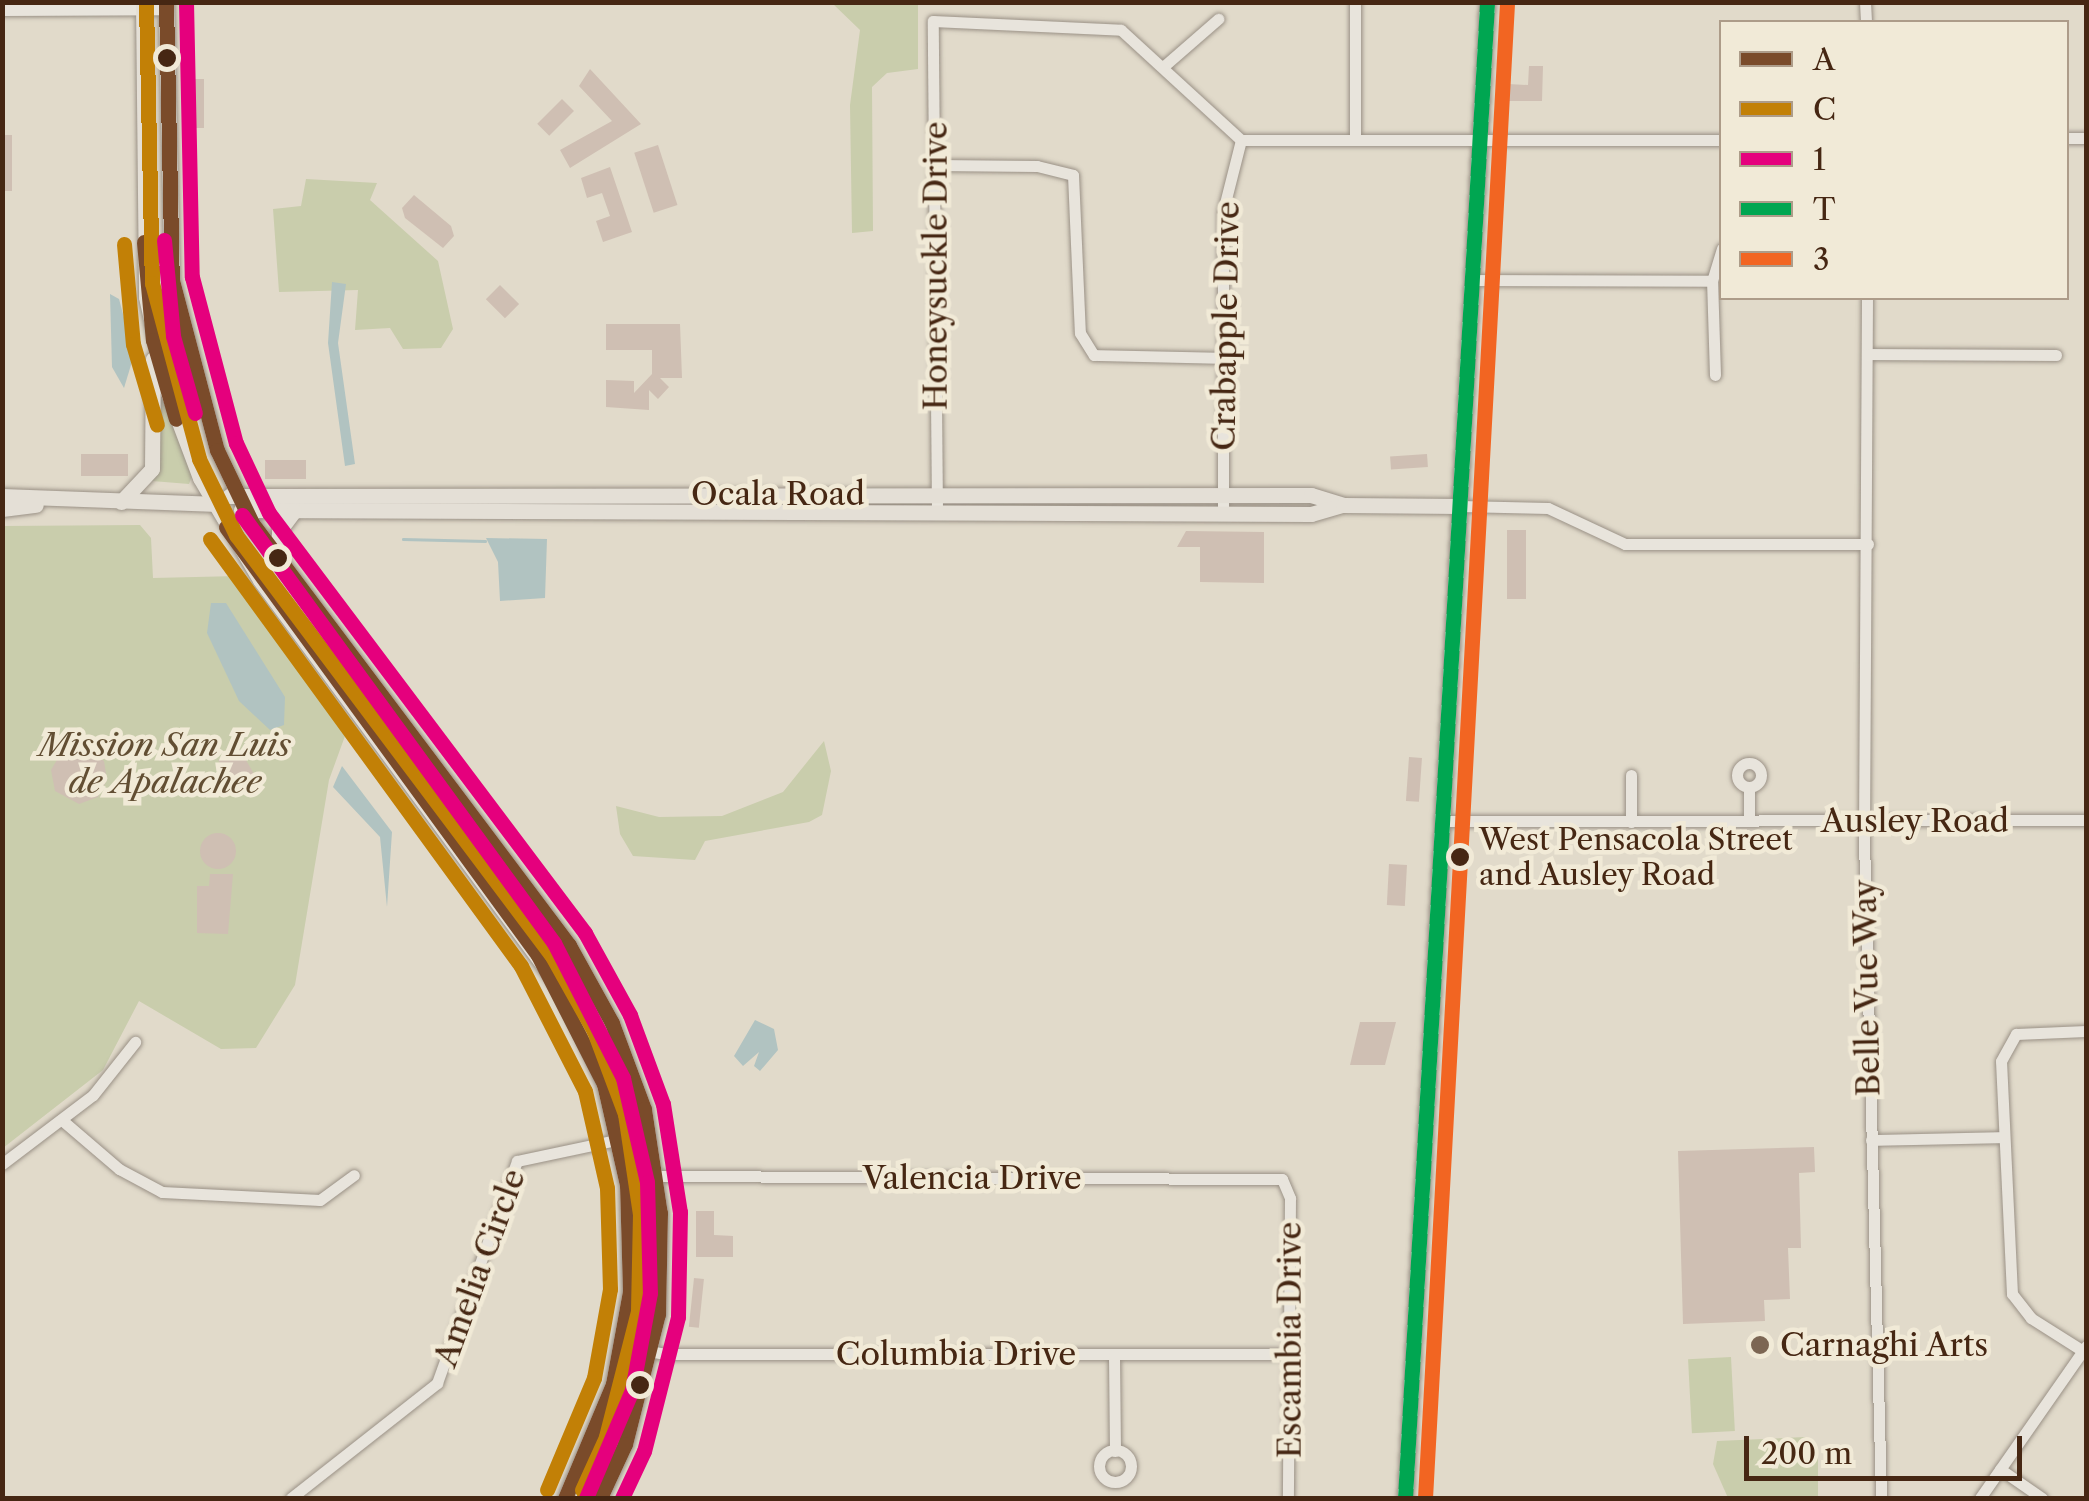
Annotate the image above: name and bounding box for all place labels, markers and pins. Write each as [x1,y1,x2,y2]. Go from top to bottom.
unlabelled marker [157,48,177,68]
unlabelled marker [268,548,288,568]
place label: West Pensacola Street and Ausley Road [1479,822,1793,892]
marker: West Pensacola Street and Ausley Road [1450,847,1470,867]
place label: Carnaghi Arts [1780,1326,1990,1364]
marker: Carnaghi Arts [1749,1334,1771,1356]
unlabelled marker [630,1375,650,1395]

